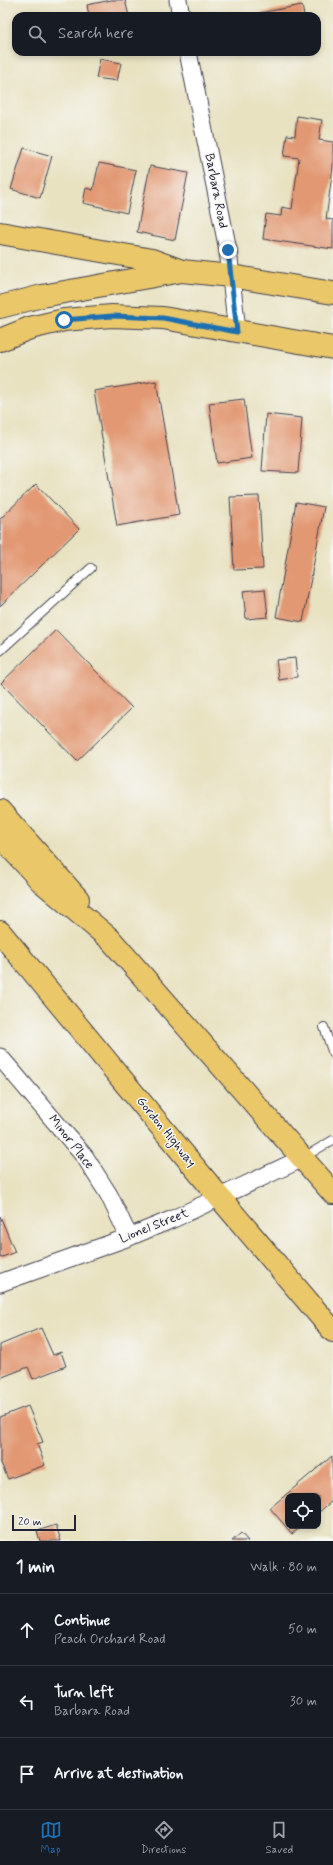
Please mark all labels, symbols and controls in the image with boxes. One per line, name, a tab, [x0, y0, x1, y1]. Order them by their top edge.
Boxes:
search box	[12, 12, 321, 56]
icon: search	[26, 23, 48, 45]
text: Search here	[58, 24, 134, 44]
street label: Barbara Road	[200, 152, 232, 230]
route end	[219, 241, 237, 259]
route start	[55, 311, 73, 329]
street label: Gordon Highway	[132, 1093, 200, 1171]
street label: Minor Place	[44, 1111, 98, 1173]
street label: Lionel Street	[117, 1204, 191, 1248]
map controls	[285, 1493, 321, 1529]
button: locate	[285, 1493, 321, 1529]
scale bar	[12, 1513, 76, 1532]
text: 20 m	[18, 1515, 41, 1529]
text: 1 min	[16, 1556, 55, 1578]
text: Walk · 80 m	[250, 1559, 317, 1576]
text: Continue	[54, 1611, 110, 1631]
icon: ahead	[16, 1619, 38, 1641]
text: 50 m	[288, 1621, 317, 1638]
text: Peach Orchard Road	[54, 1631, 166, 1648]
text: Turn left	[54, 1683, 114, 1703]
icon: left	[16, 1691, 38, 1713]
text: 30 m	[290, 1693, 317, 1710]
text: Barbara Road	[54, 1703, 130, 1720]
icon: arrive	[16, 1763, 38, 1785]
text: Arrive at destination	[54, 1764, 183, 1784]
tab: Map	[40, 1819, 62, 1857]
tab: Directions	[141, 1819, 186, 1857]
tab: Saved	[266, 1819, 293, 1857]

